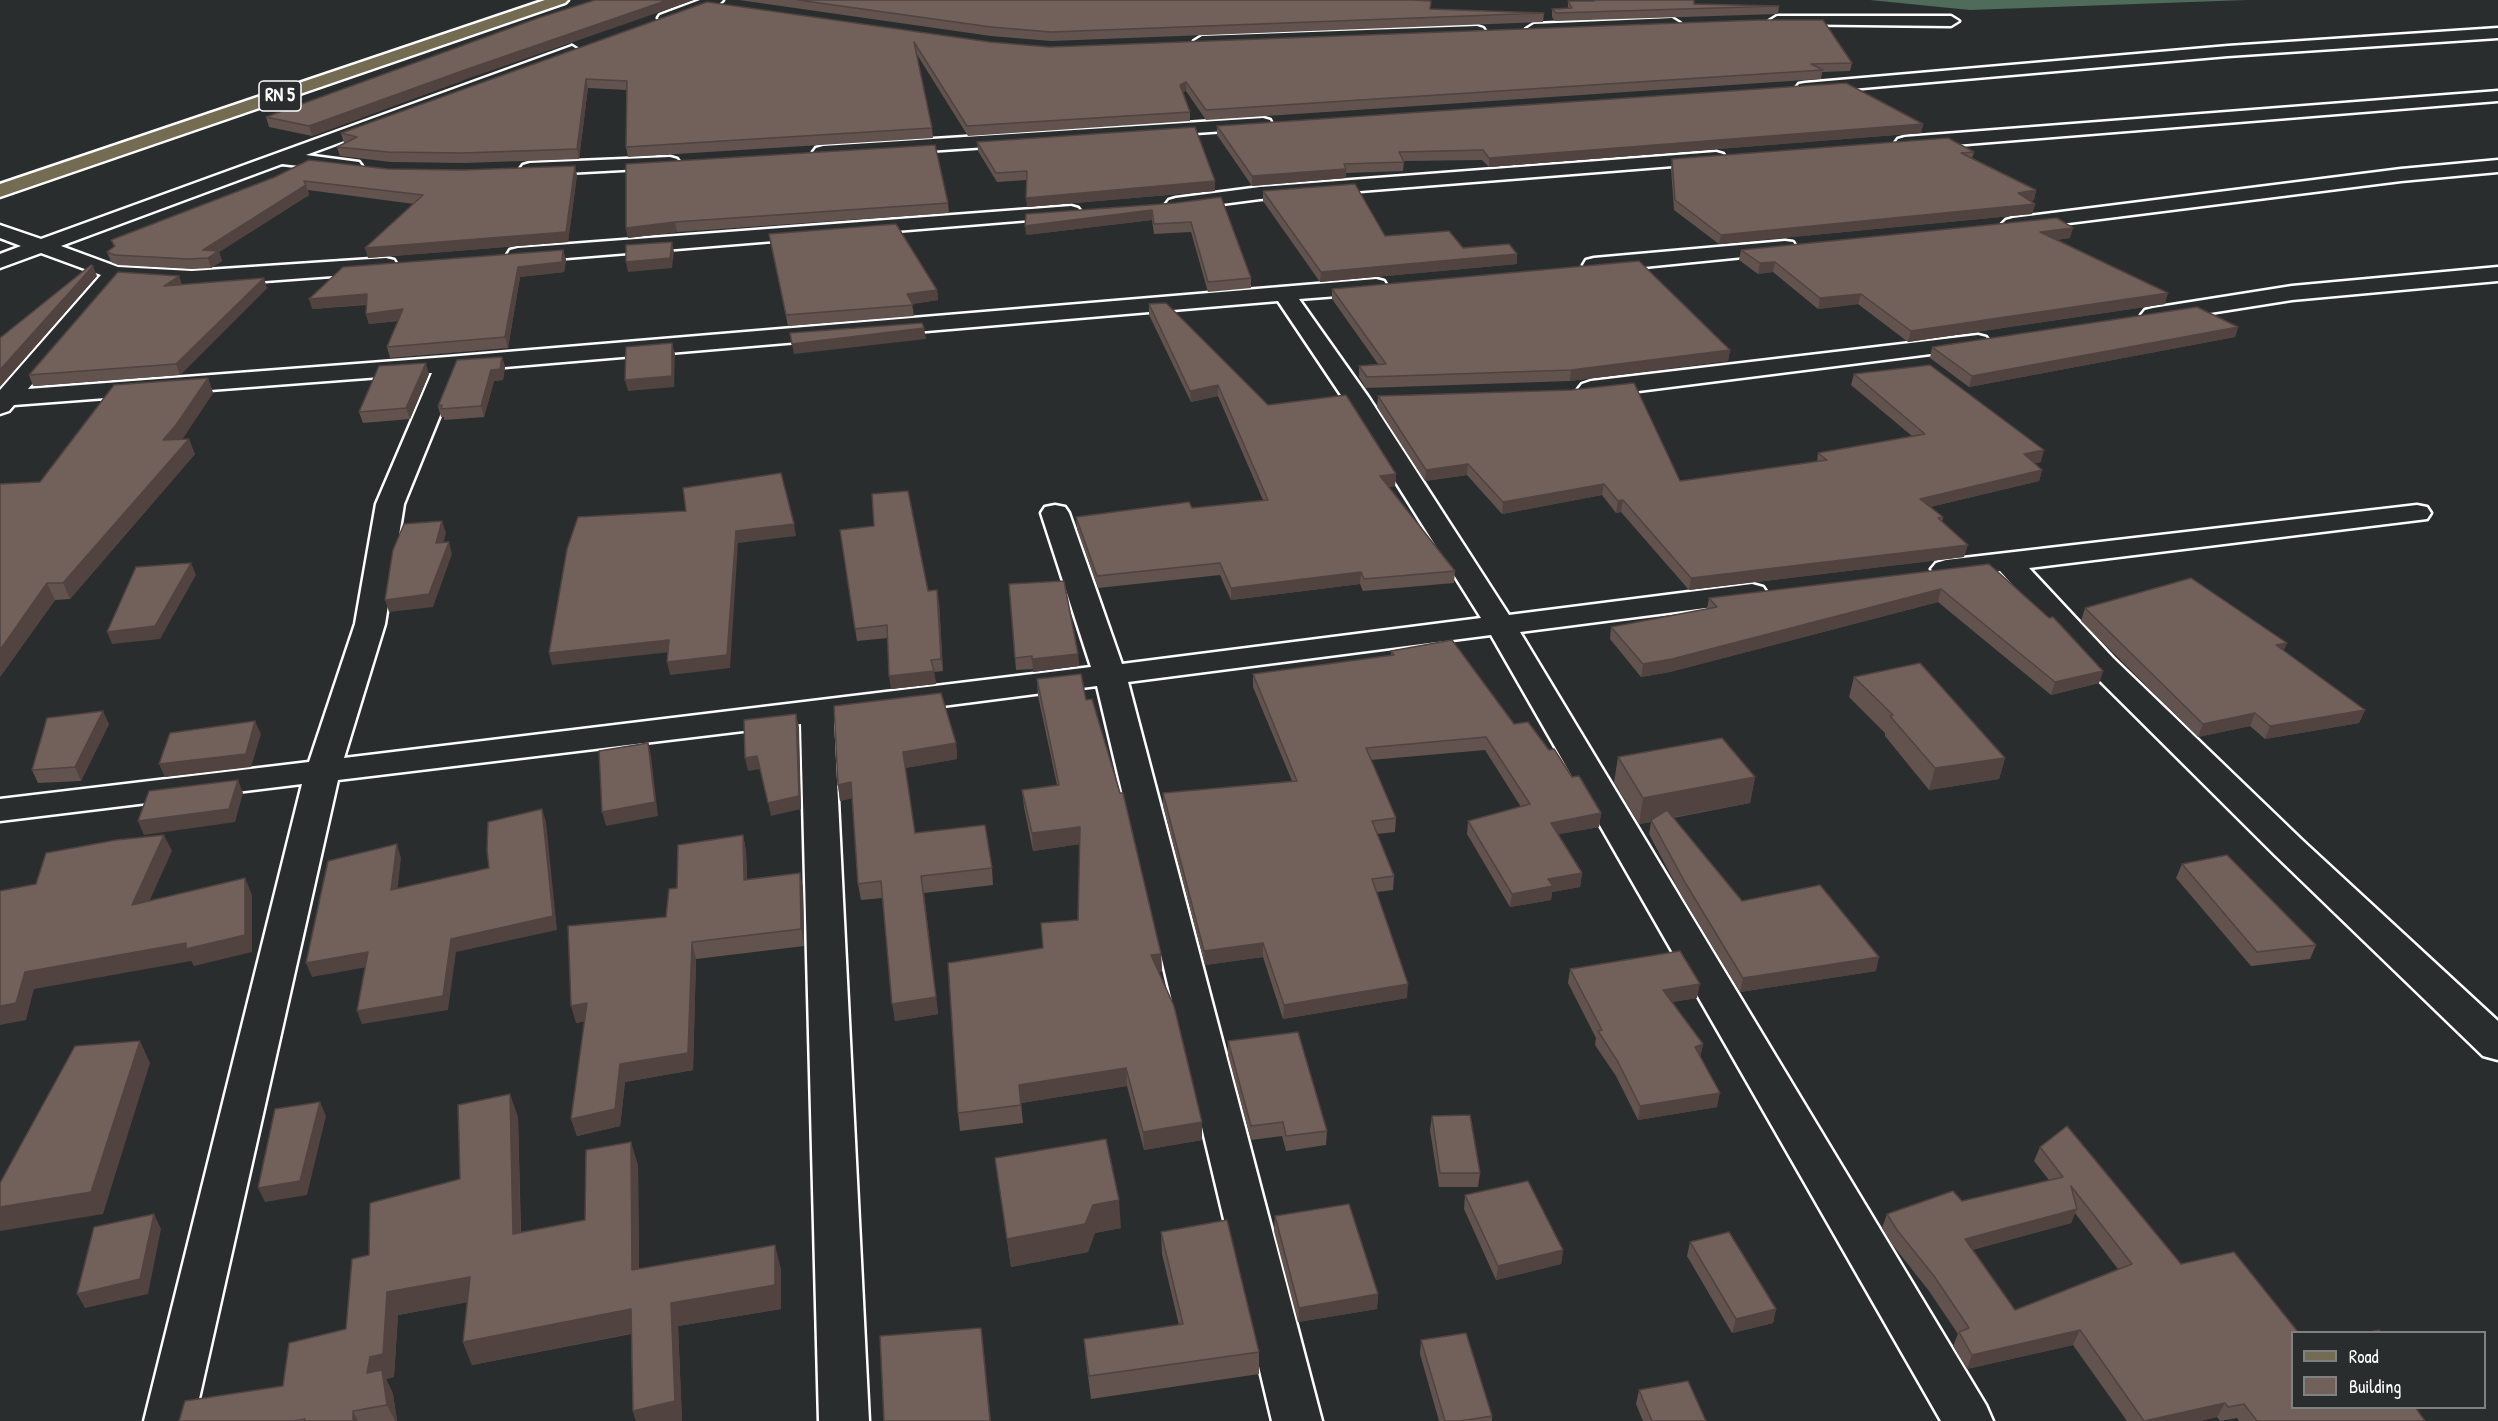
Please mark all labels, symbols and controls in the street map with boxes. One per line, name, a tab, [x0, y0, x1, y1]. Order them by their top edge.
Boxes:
road number: RN 5	[259, 81, 301, 111]
legend	[2291, 1331, 2486, 1409]
text: Road	[2349, 1344, 2379, 1369]
text: Building	[2349, 1374, 2401, 1399]

